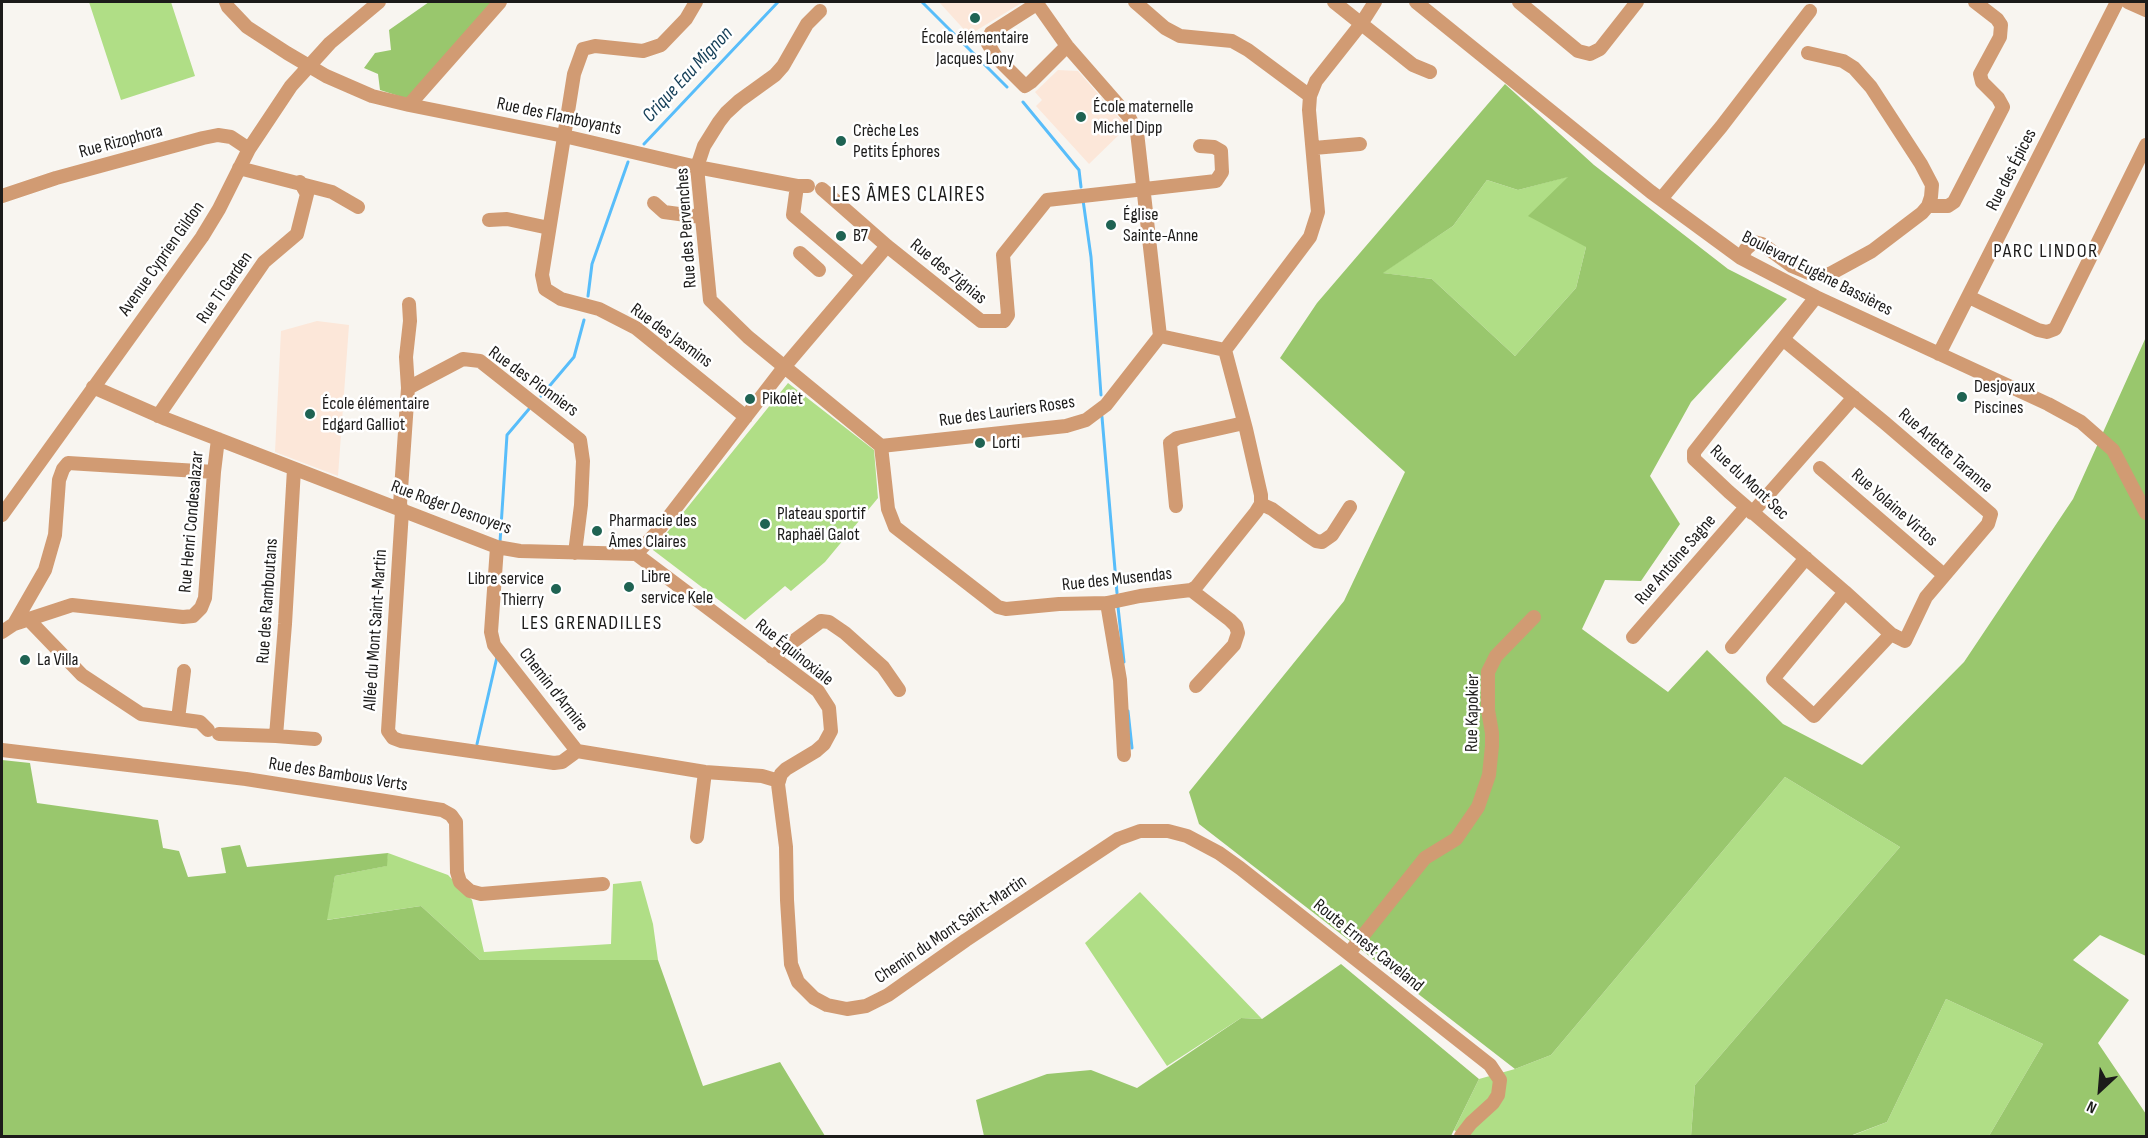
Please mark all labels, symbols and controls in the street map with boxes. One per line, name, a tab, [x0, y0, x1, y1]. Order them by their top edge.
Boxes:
marker: École élémentaire Jacques Lony	[968, 11, 982, 25]
water label: Crique Eau Mignon	[638, 22, 738, 128]
place label: École élémentaire Jacques Lony	[921, 27, 1029, 70]
street label: Rue des Flamboyants	[495, 93, 623, 141]
place label: École maternelle Michel Dipp	[1093, 96, 1193, 138]
marker: École maternelle Michel Dipp	[1074, 110, 1088, 124]
street label: Rue Rizophora	[77, 120, 165, 164]
place label: Crèche Les Petits Éphores	[853, 120, 940, 162]
street label: Rue des Épices	[1982, 125, 2042, 215]
marker: Crèche Les Petits Éphores	[834, 134, 848, 148]
street label: Rue des Pervenches	[672, 167, 702, 289]
district label: LES ÂMES CLAIRES	[832, 183, 986, 209]
street label: Avenue Cyprien Gildon	[115, 198, 209, 320]
place label: Église Sainte-Anne	[1123, 204, 1198, 246]
marker: Église Sainte-Anne	[1104, 218, 1118, 232]
place label: B7	[853, 225, 868, 247]
street label: Boulevard Eugène Bassières	[1738, 227, 1896, 321]
marker: B7	[834, 229, 848, 243]
street label: Rue des Zignias	[905, 235, 991, 309]
district label: PARC LINDOR	[1993, 240, 2099, 264]
street label: Rue Ti Garden	[192, 248, 258, 328]
street label: Rue des Jasmins	[626, 299, 716, 373]
street label: Rue des Pionniers	[484, 342, 582, 422]
place label: Desjoyaux Piscines	[1974, 376, 2035, 418]
place label: Pikolèt	[762, 388, 803, 410]
marker: Desjoyaux Piscines	[1955, 390, 1969, 404]
marker: Pikolèt	[743, 392, 757, 406]
street label: Rue des Lauriers Roses	[938, 392, 1076, 432]
place label: École élémentaire Edgard Galliot	[322, 393, 430, 436]
street label: Rue Arlette Taranne	[1893, 404, 1997, 498]
marker: École élémentaire Edgard Galliot	[303, 407, 317, 421]
place label: Lorti	[992, 432, 1020, 454]
marker: Lorti	[973, 436, 987, 450]
street label: Rue du Mont Sec	[1705, 441, 1793, 525]
street label: Rue Henri Condesalazar	[175, 450, 209, 594]
street label: Rue Yolaine Virtos	[1846, 465, 1942, 551]
street label: Rue Roger Desnoyers	[388, 476, 514, 540]
place label: Plateau sportif Raphaël Galot	[777, 503, 866, 546]
place label: Pharmacie des Âmes Claires	[609, 510, 697, 552]
street label: Rue Antoine Sagne	[1631, 510, 1721, 610]
marker: Plateau sportif Raphaël Galot	[758, 517, 772, 531]
marker: Pharmacie des Âmes Claires	[590, 524, 604, 538]
street label: Rue des Ramboutans	[253, 538, 283, 664]
street label: Allée du Mont Saint-Martin	[360, 549, 392, 711]
street label: Rue des Musendas	[1061, 563, 1173, 597]
place label: Libre service Kele	[641, 566, 713, 608]
place label: Libre service Thierry	[468, 568, 544, 610]
marker: Libre service Kele	[622, 580, 636, 594]
marker: Libre service Thierry	[549, 582, 563, 596]
district label: LES GRENADILLES	[521, 612, 663, 636]
street label: Rue Équinoxiale	[751, 615, 837, 691]
street label: Chemin d'Armire	[514, 644, 592, 736]
place label: La Villa	[37, 649, 79, 671]
marker: La Villa	[18, 653, 32, 667]
street label: Rue Kapokier	[1462, 674, 1484, 752]
street label: Rue des Bambous Verts	[267, 753, 409, 797]
street label: Chemin du Mont Saint-Martin	[871, 871, 1031, 989]
street label: Route Ernest Caveland	[1308, 895, 1428, 997]
north arrow	[2070, 1060, 2130, 1120]
text: N	[2084, 1096, 2100, 1117]

